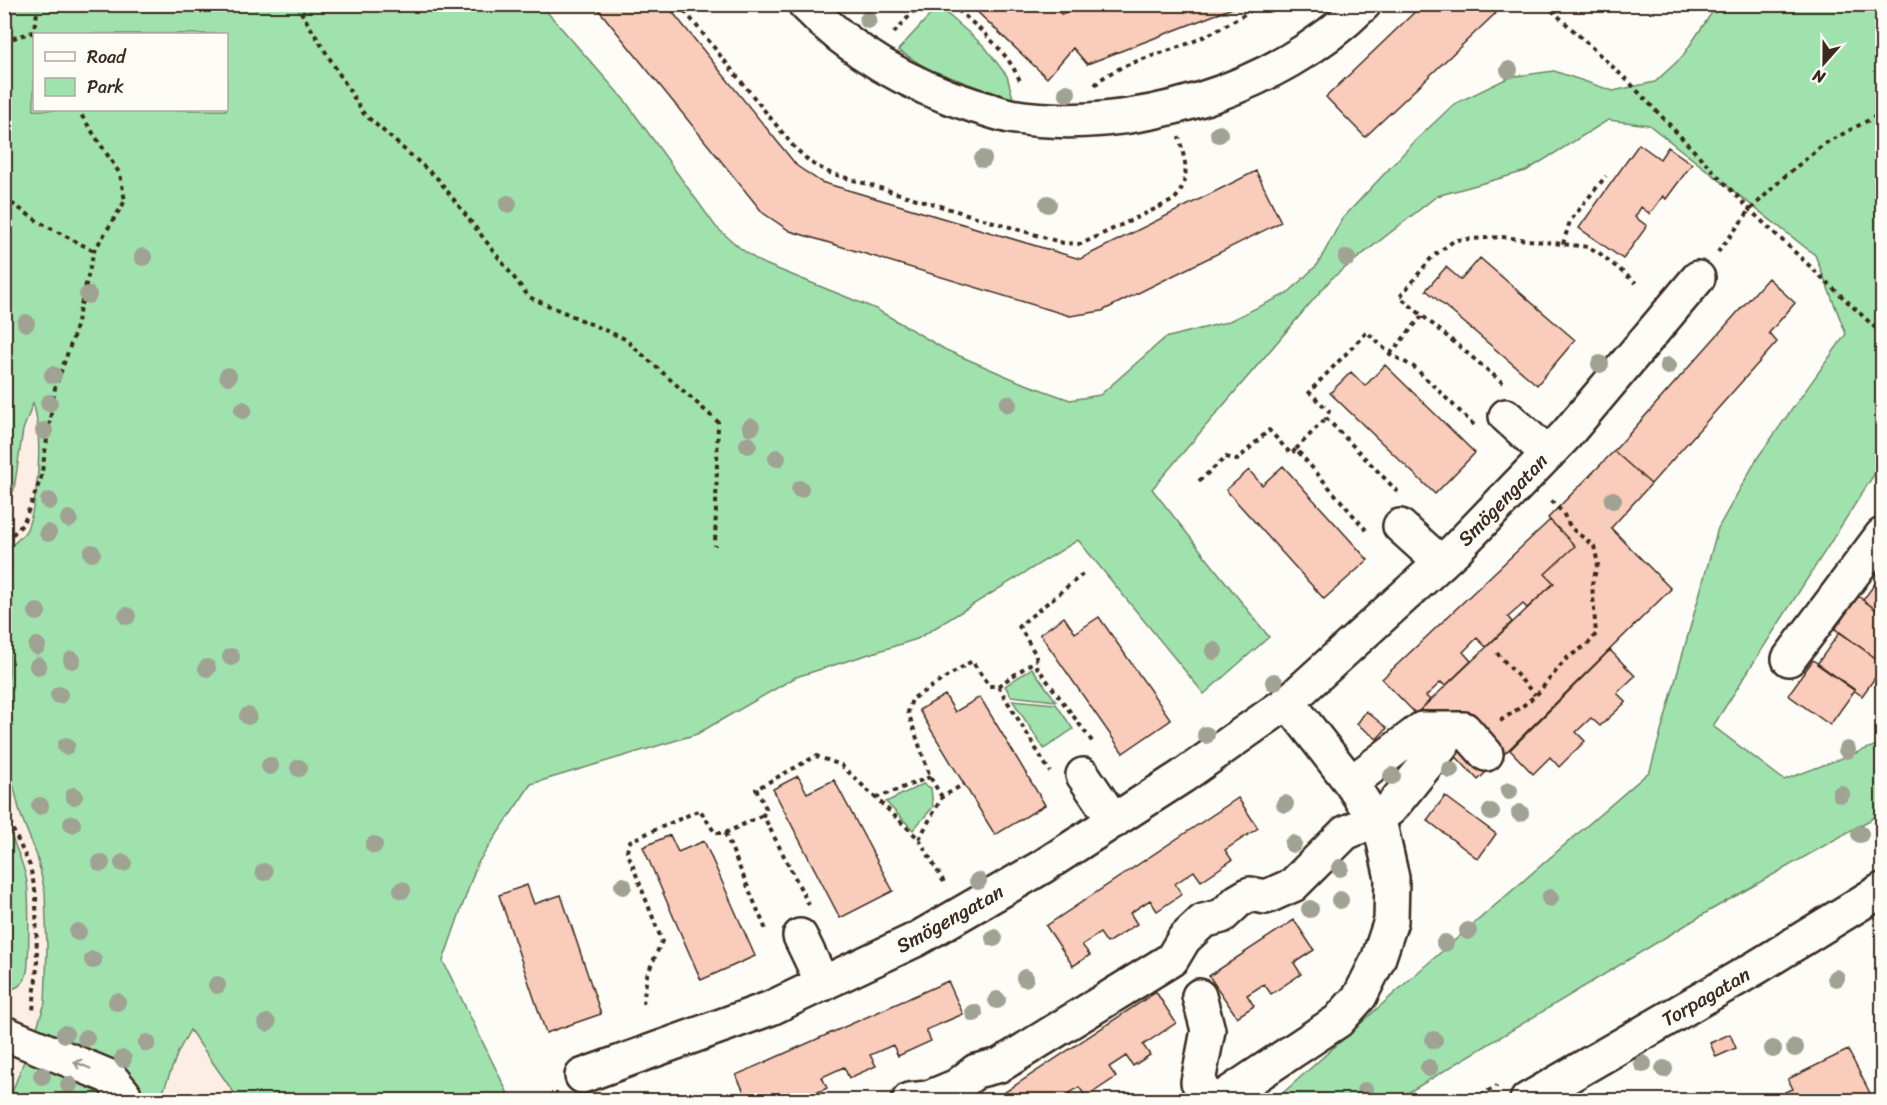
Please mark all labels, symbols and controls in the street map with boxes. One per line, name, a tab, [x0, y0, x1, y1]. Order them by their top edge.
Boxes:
legend	[33, 33, 228, 111]
north arrow	[1794, 33, 1854, 93]
text: Road	[87, 41, 127, 73]
text: N	[1808, 61, 1830, 92]
text: Park	[87, 71, 124, 103]
street label: Smögengatan	[1449, 445, 1557, 555]
street label: Smögengatan	[889, 875, 1011, 963]
street label: Torpagatan	[1655, 957, 1757, 1037]
one-way arrow	[73, 1059, 92, 1070]

